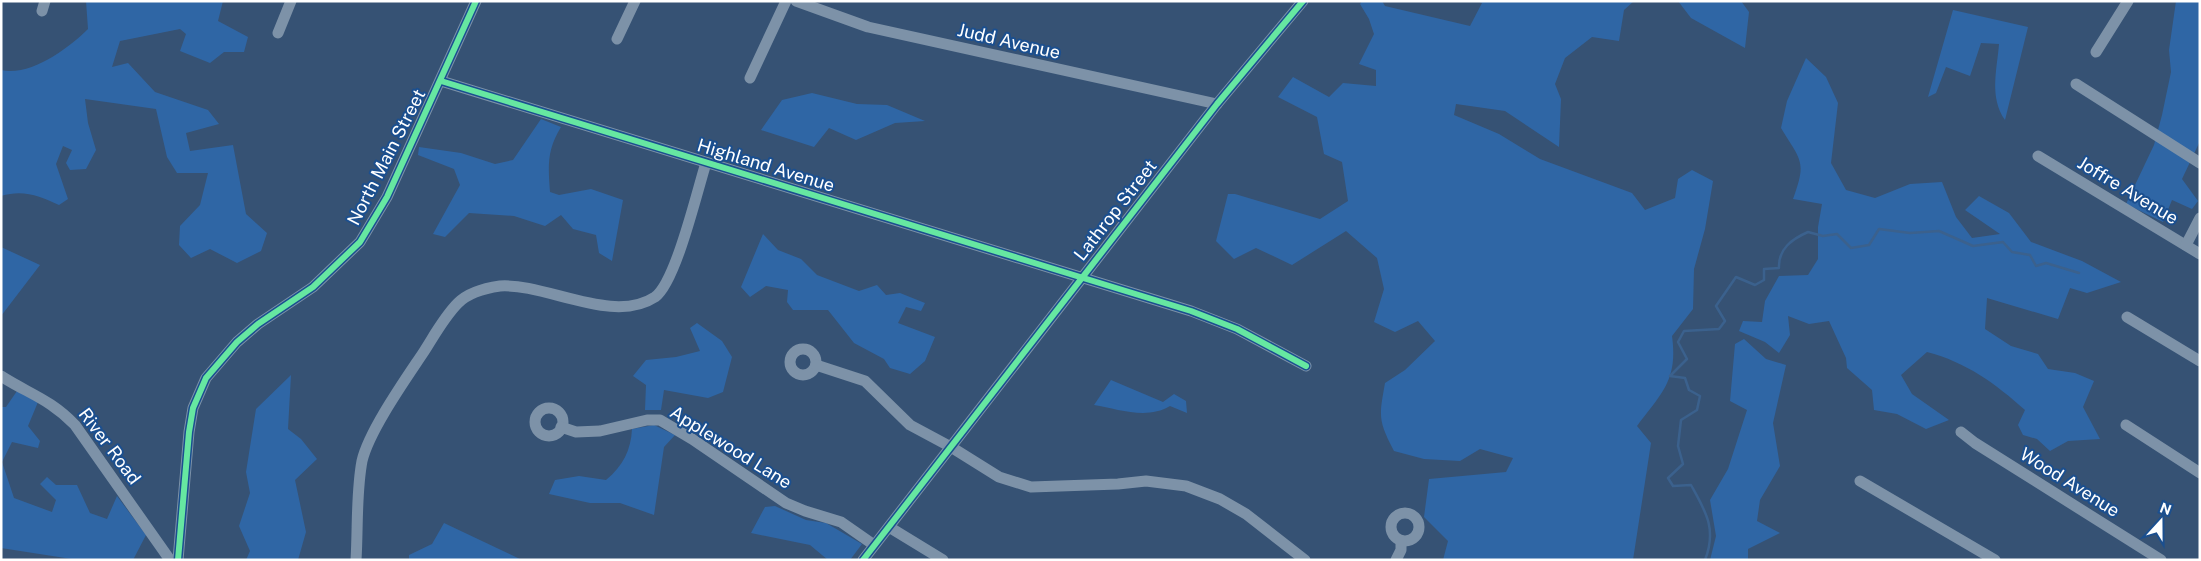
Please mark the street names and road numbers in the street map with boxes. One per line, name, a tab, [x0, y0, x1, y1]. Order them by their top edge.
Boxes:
street label: Judd Avenue	[955, 19, 1063, 63]
street label: North Main Street	[343, 85, 429, 229]
street label: Highland Avenue	[695, 134, 837, 196]
street label: Joffre Avenue	[2074, 152, 2182, 228]
street label: Lathrop Street	[1069, 156, 1161, 264]
street label: Applewood Lane	[666, 401, 796, 493]
street label: River Road	[75, 404, 145, 488]
street label: Wood Avenue	[2016, 443, 2124, 521]

